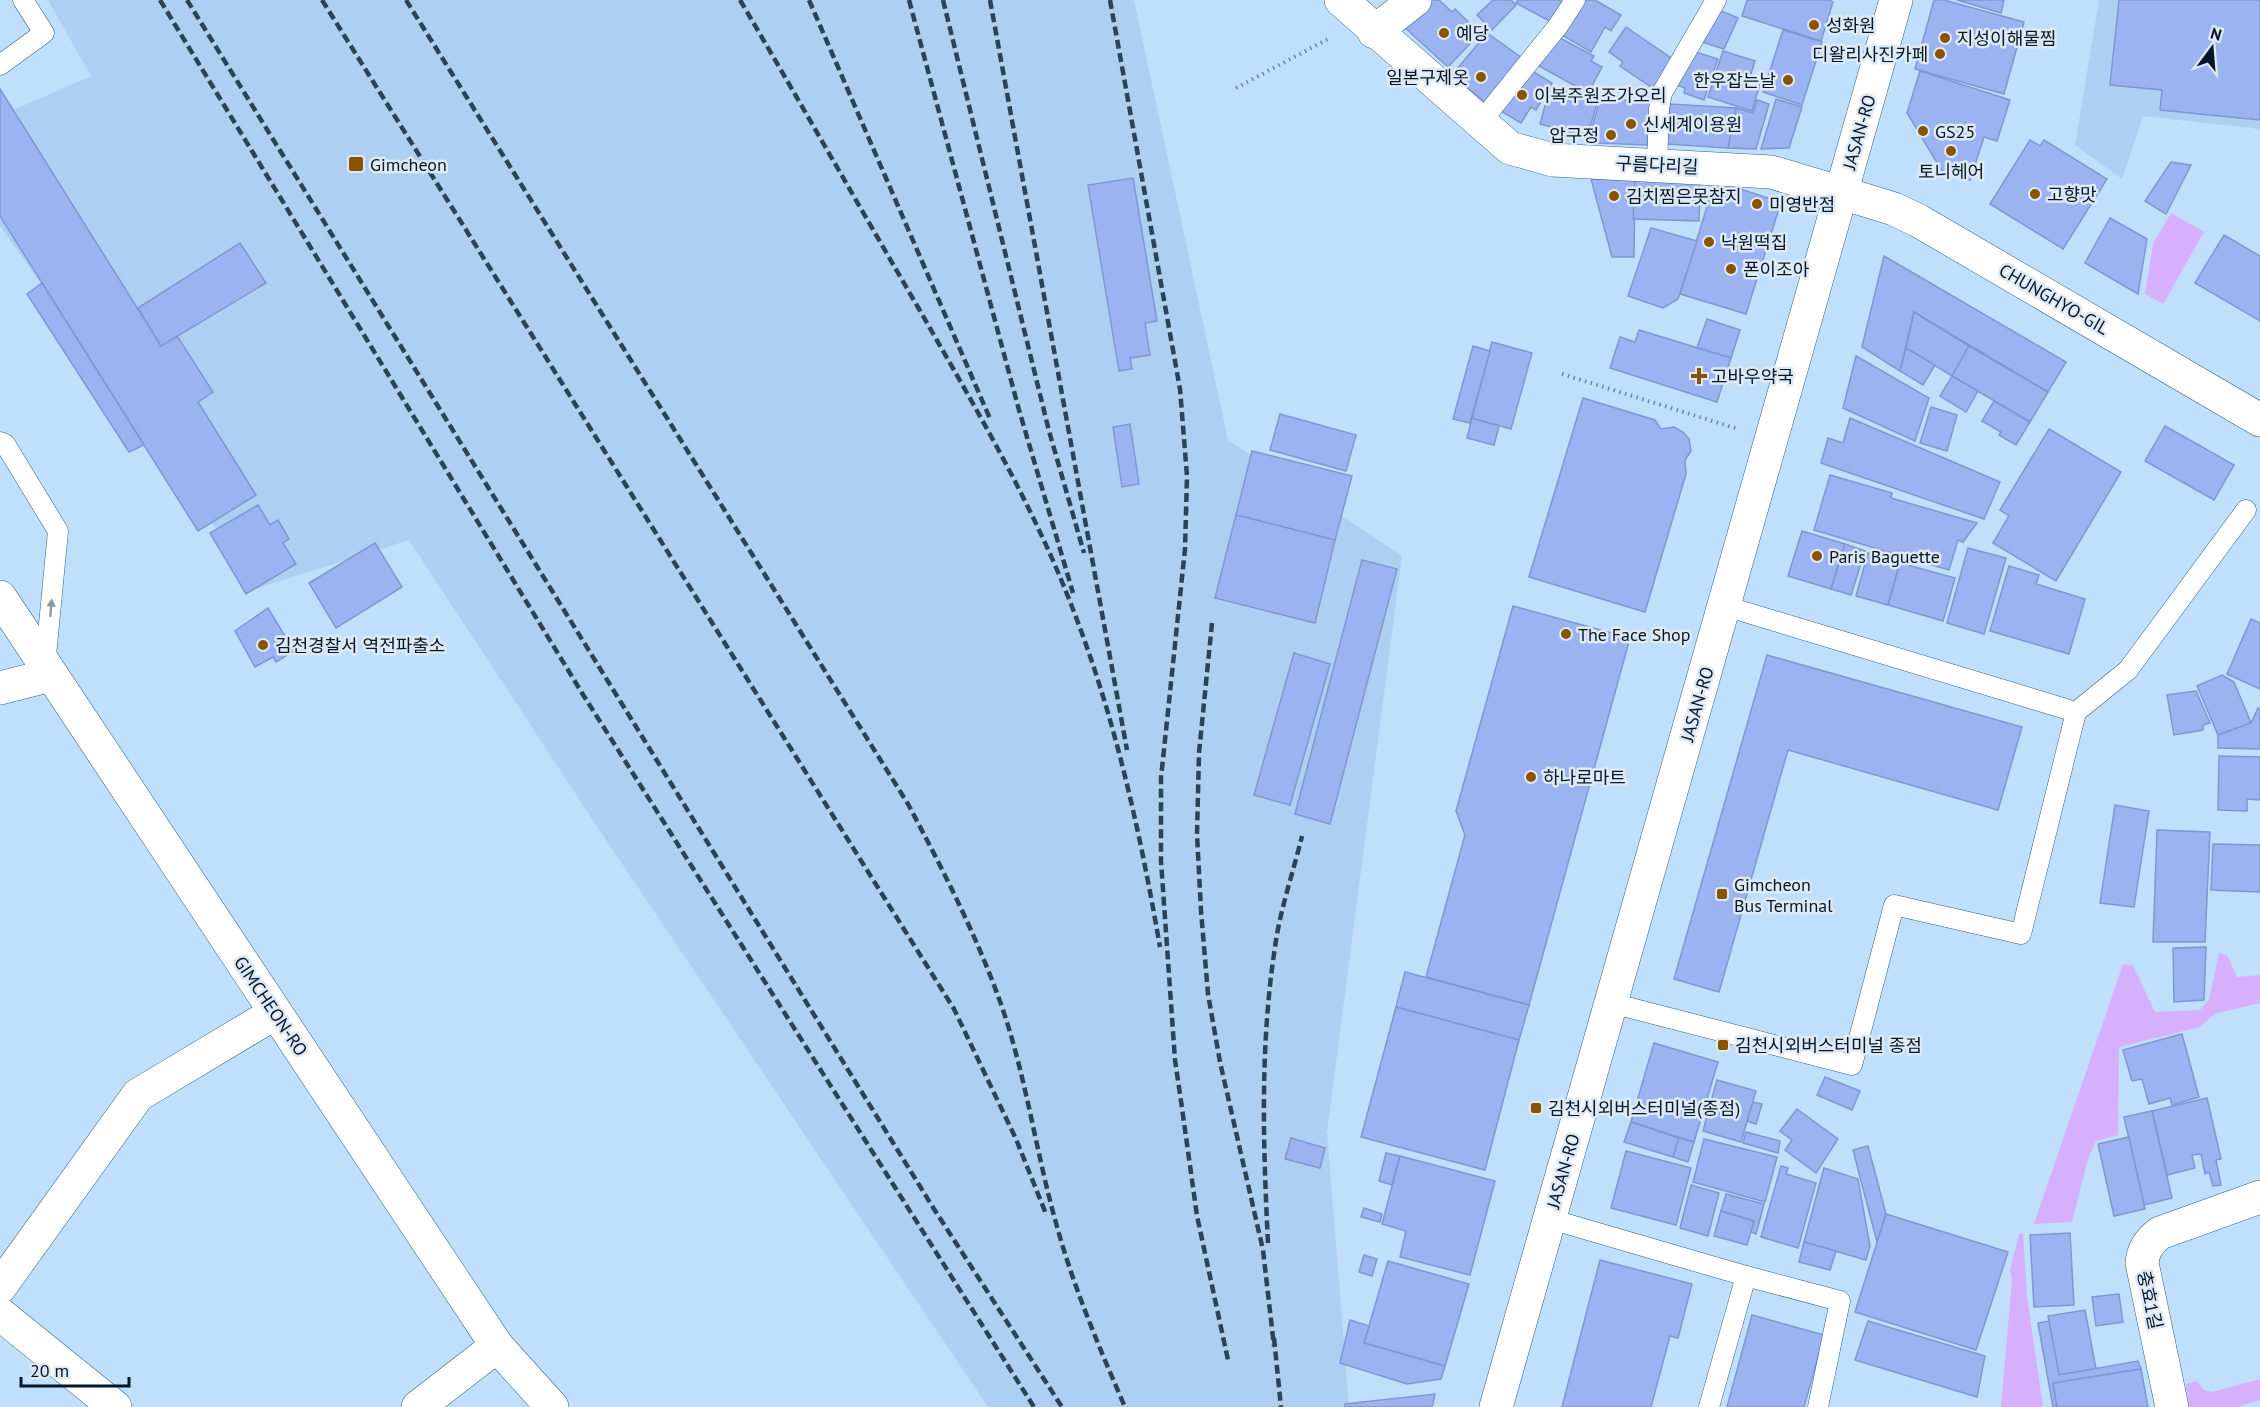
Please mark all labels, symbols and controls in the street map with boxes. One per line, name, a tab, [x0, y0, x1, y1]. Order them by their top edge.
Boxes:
place label: 성화원	[1826, 14, 1876, 37]
marker: 성화원	[1807, 18, 1821, 32]
north arrow	[2182, 18, 2242, 78]
place label: 예당	[1456, 22, 1489, 45]
text: N	[2208, 23, 2224, 45]
marker: 예당	[1437, 26, 1451, 40]
place label: 지성이해물찜	[1957, 27, 2056, 50]
marker: 지성이해물찜	[1938, 31, 1952, 45]
place label: 디왈리사진카페	[1812, 43, 1928, 66]
marker: 디왈리사진카페	[1933, 47, 1947, 61]
place label: 일본구제옷	[1386, 66, 1469, 89]
place label: 한우잡는날	[1693, 69, 1776, 92]
marker: 일본구제옷	[1474, 70, 1488, 84]
marker: 한우잡는날	[1781, 73, 1795, 87]
place label: 이복주원조가오리	[1534, 84, 1666, 107]
marker: 이복주원조가오리	[1515, 88, 1529, 102]
street label: JASAN-RO	[1837, 92, 1881, 173]
place label: 신세계이용원	[1643, 113, 1742, 136]
marker: 신세계이용원	[1624, 117, 1638, 131]
place label: GS25	[1935, 120, 1975, 143]
place label: 압구정	[1549, 124, 1599, 147]
marker: GS25	[1916, 124, 1930, 138]
marker: 압구정	[1604, 128, 1618, 142]
marker: 토니헤어	[1944, 144, 1958, 158]
street label: 구름다리길	[1615, 151, 1699, 179]
place label: Gimcheon	[370, 153, 447, 176]
marker: Gimcheon	[347, 155, 365, 173]
place label: 토니헤어	[1918, 160, 1984, 183]
place label: 고향맛	[2047, 183, 2097, 206]
place label: 김치찜은못참지	[1626, 185, 1742, 208]
marker: 고향맛	[2028, 187, 2042, 201]
marker: 김치찜은못참지	[1607, 189, 1621, 203]
place label: 미영반점	[1769, 193, 1835, 216]
marker: 미영반점	[1750, 197, 1764, 211]
place label: 낙원떡집	[1721, 231, 1787, 254]
marker: 낙원떡집	[1702, 235, 1716, 249]
place label: 폰이조아	[1743, 258, 1810, 281]
street label: CHUNGHYO-GIL	[1995, 258, 2113, 340]
marker: 폰이조아	[1724, 262, 1738, 276]
place label: 고바우약국	[1711, 365, 1794, 388]
marker: 고바우약국	[1692, 369, 1706, 383]
place label: Paris Baguette	[1829, 545, 1940, 568]
marker: Paris Baguette	[1810, 549, 1824, 563]
one-way arrow	[46, 598, 56, 617]
place label: The Face Shop	[1578, 623, 1690, 646]
marker: The Face Shop	[1559, 627, 1573, 641]
place label: 김천경찰서 역전파출소	[275, 634, 445, 657]
marker: 김천경찰서 역전파출소	[256, 638, 270, 652]
street label: JASAN-RO	[1675, 664, 1719, 745]
place label: 하나로마트	[1543, 766, 1626, 789]
marker: 하나로마트	[1524, 770, 1538, 784]
place label: Gimcheon Bus Terminal	[1734, 873, 1833, 917]
marker: Gimcheon Bus Terminal	[1715, 887, 1729, 901]
street label: GIMCHEON-RO	[229, 952, 313, 1060]
place label: 김천시외버스터미널 종점	[1735, 1034, 1922, 1057]
marker: 김천시외버스터미널 종점	[1716, 1038, 1730, 1052]
place label: 김천시외버스터미널(종점)	[1548, 1097, 1740, 1120]
marker: 김천시외버스터미널(종점)	[1529, 1101, 1543, 1115]
street label: JASAN-RO	[1541, 1131, 1585, 1212]
street label: 충효1길	[2133, 1269, 2167, 1331]
scale bar	[21, 1350, 129, 1388]
text: 20 m	[30, 1359, 69, 1382]

